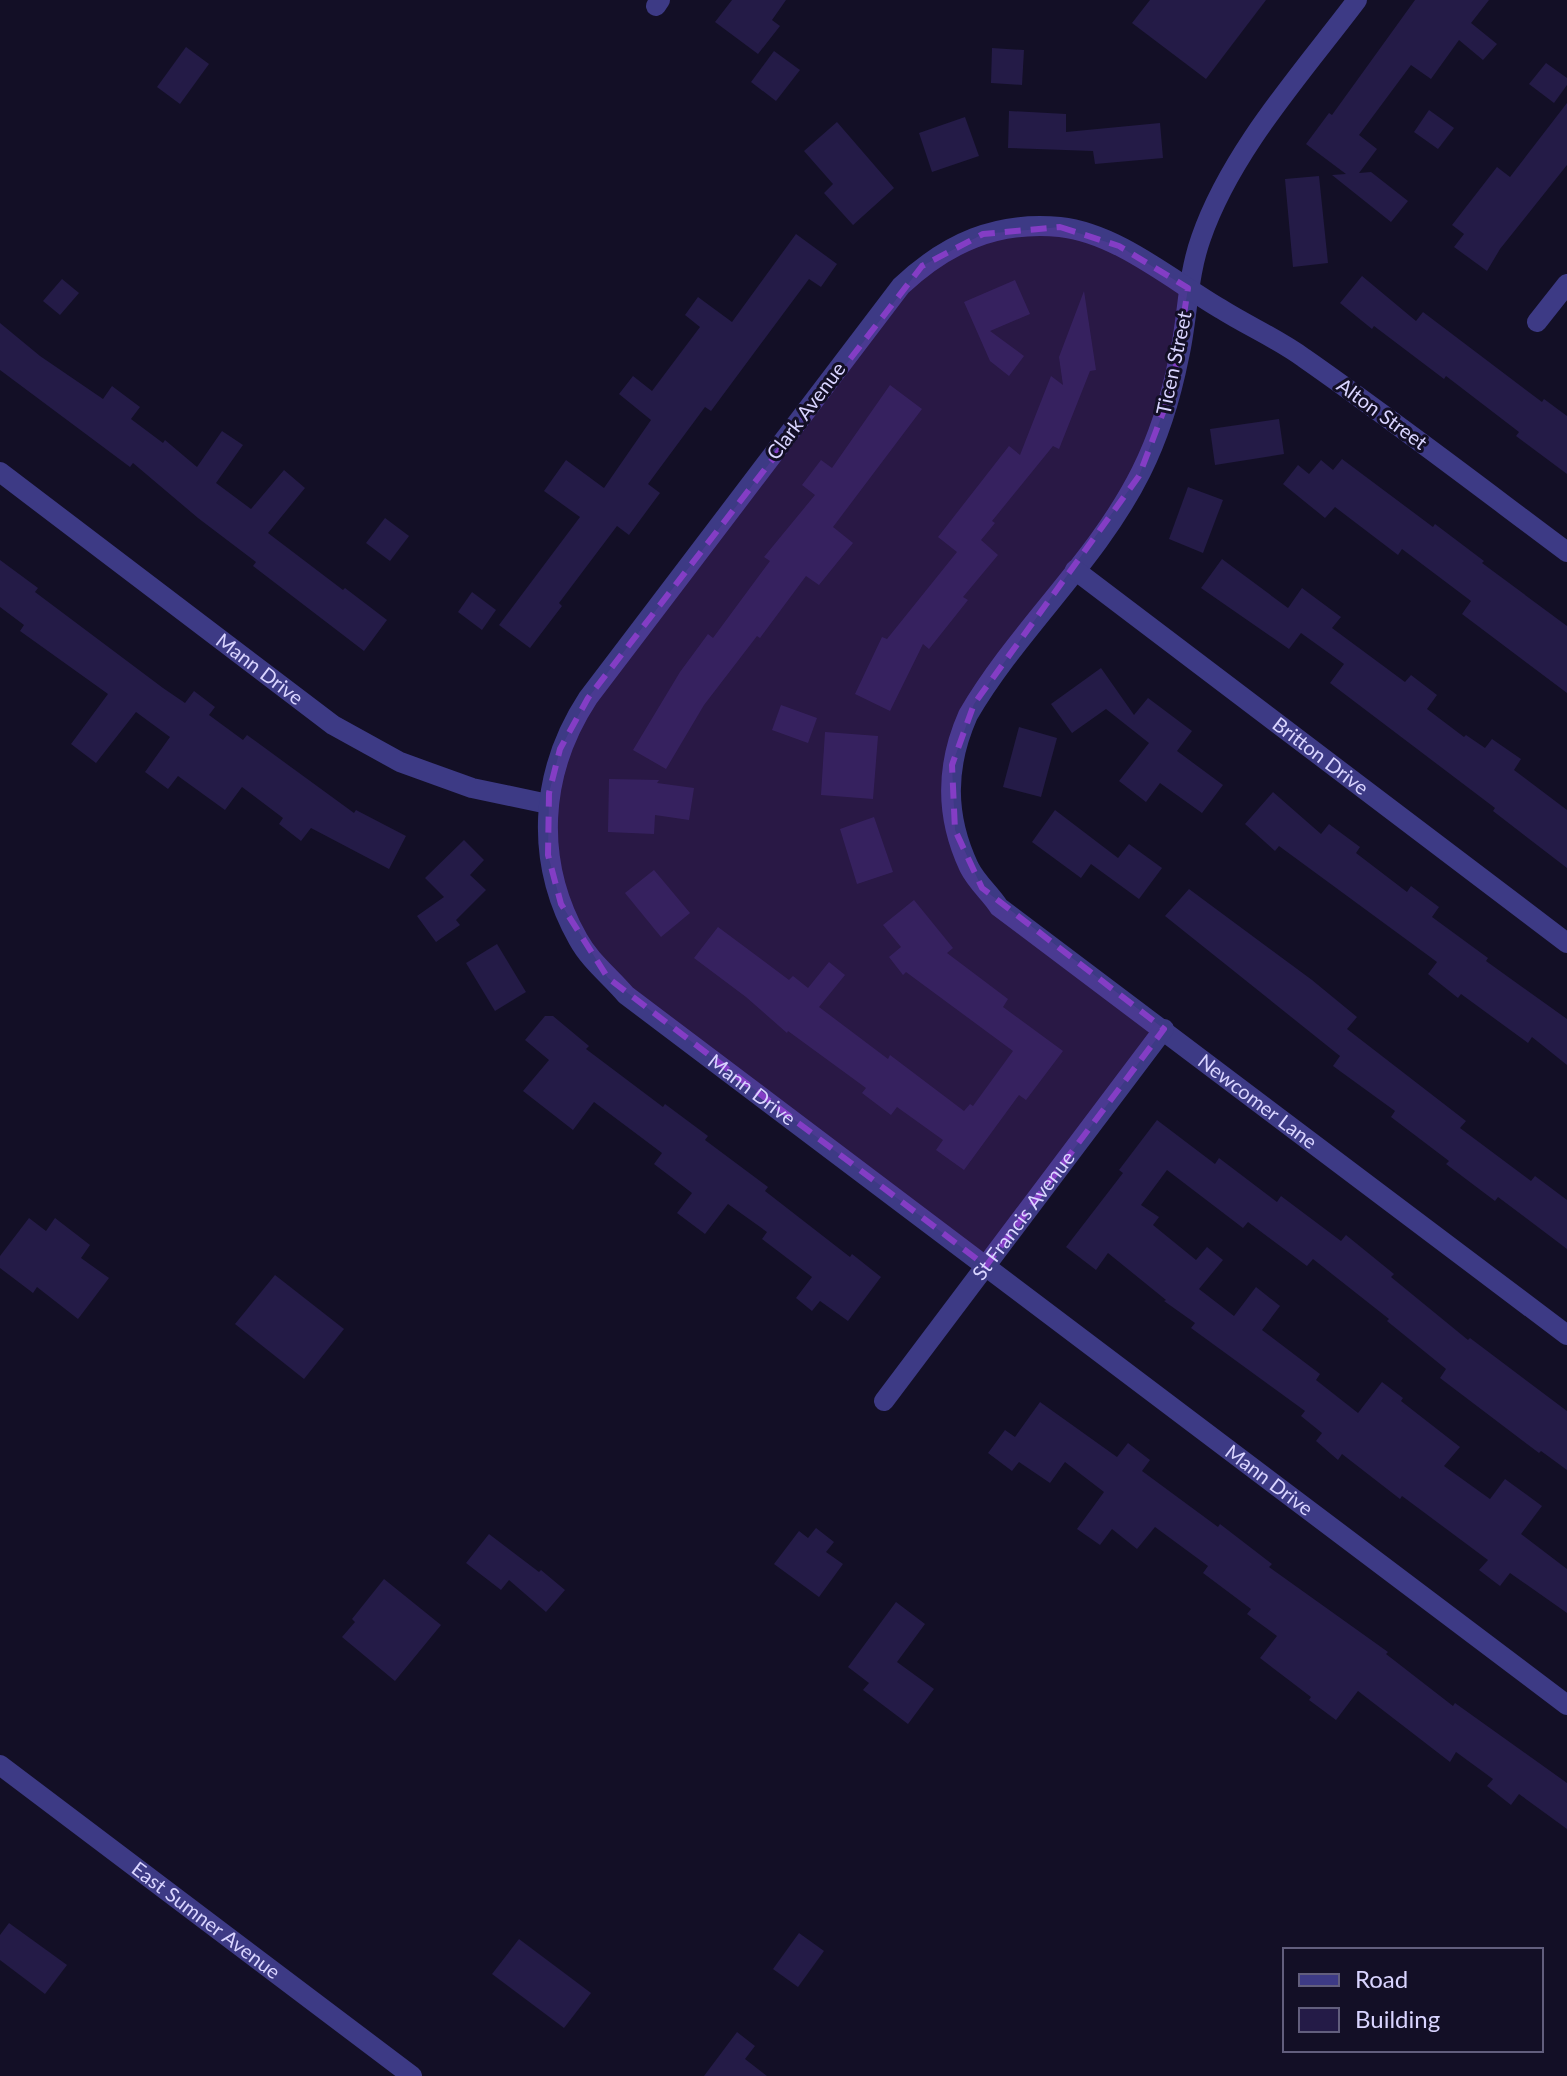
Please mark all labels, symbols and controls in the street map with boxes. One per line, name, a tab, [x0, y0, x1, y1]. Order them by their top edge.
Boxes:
street label: Ticen Street	[1150, 309, 1196, 417]
street label: Clark Avenue	[761, 357, 850, 464]
street label: Alton Street	[1333, 372, 1432, 454]
street label: Mann Drive	[212, 628, 309, 709]
street label: Britton Drive	[1268, 711, 1374, 799]
street label: Mann Drive	[704, 1048, 801, 1130]
street label: Newcomer Lane	[1194, 1048, 1322, 1153]
street label: St Francis Avenue	[966, 1146, 1079, 1284]
street label: Mann Drive	[1221, 1439, 1318, 1520]
street label: East Sumner Avenue	[127, 1856, 286, 1983]
legend	[1283, 1948, 1543, 2052]
text: Road	[1355, 1964, 1408, 1993]
text: Building	[1355, 2004, 1440, 2033]

